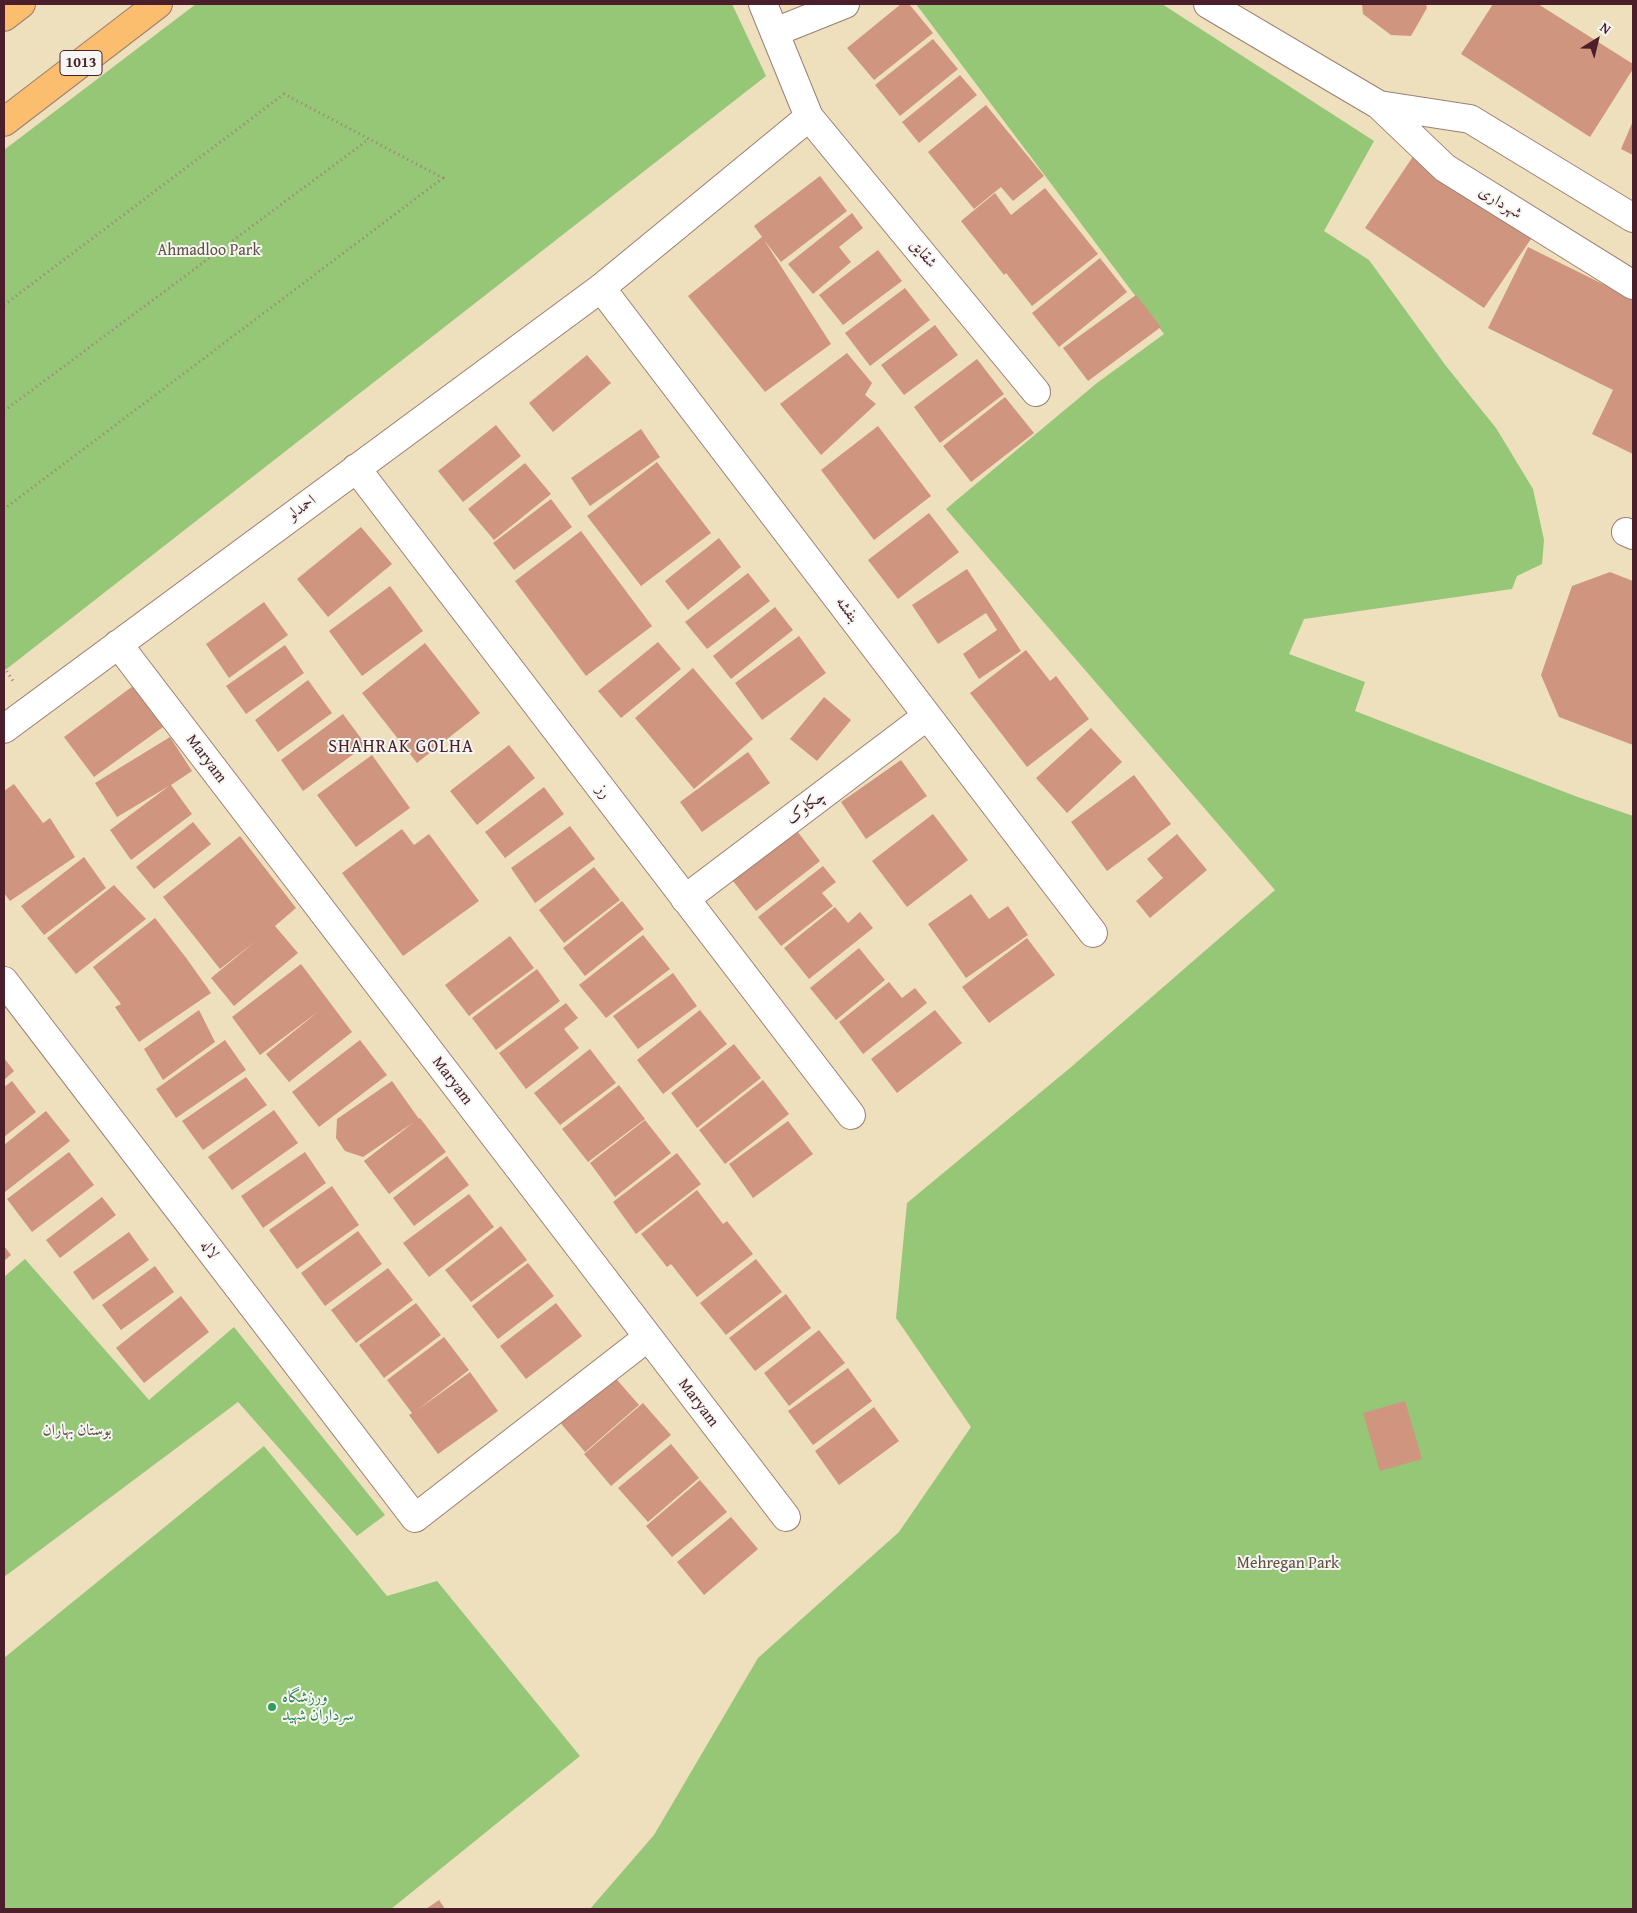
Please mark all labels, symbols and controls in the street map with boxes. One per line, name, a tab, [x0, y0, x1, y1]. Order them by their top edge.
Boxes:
north arrow	[1572, 15, 1622, 65]
text: N	[1596, 17, 1615, 39]
road number: 1013	[60, 50, 102, 76]
street label: شهرداری	[1475, 182, 1525, 224]
street label: شقایق	[906, 236, 940, 272]
park label: Ahmadloo Park	[157, 241, 261, 261]
street label: احمدلو	[284, 491, 320, 525]
street label: بنفشه	[831, 593, 863, 627]
street label: Maryam	[182, 731, 230, 787]
district label: SHAHRAK GOLHA	[327, 736, 475, 758]
street label: رز	[591, 781, 615, 803]
street label: چکاوک	[782, 787, 830, 829]
street label: Maryam	[428, 1053, 476, 1109]
street label: لاله	[196, 1237, 222, 1263]
street label: Maryam	[674, 1375, 722, 1431]
park label: بوستان بهاران	[42, 1421, 112, 1441]
park label: Mehregan Park	[1237, 1554, 1339, 1574]
place label: ورزشگاه سرداران شهید	[282, 1688, 354, 1726]
marker: ورزشگاه سرداران شهید	[266, 1701, 278, 1713]

